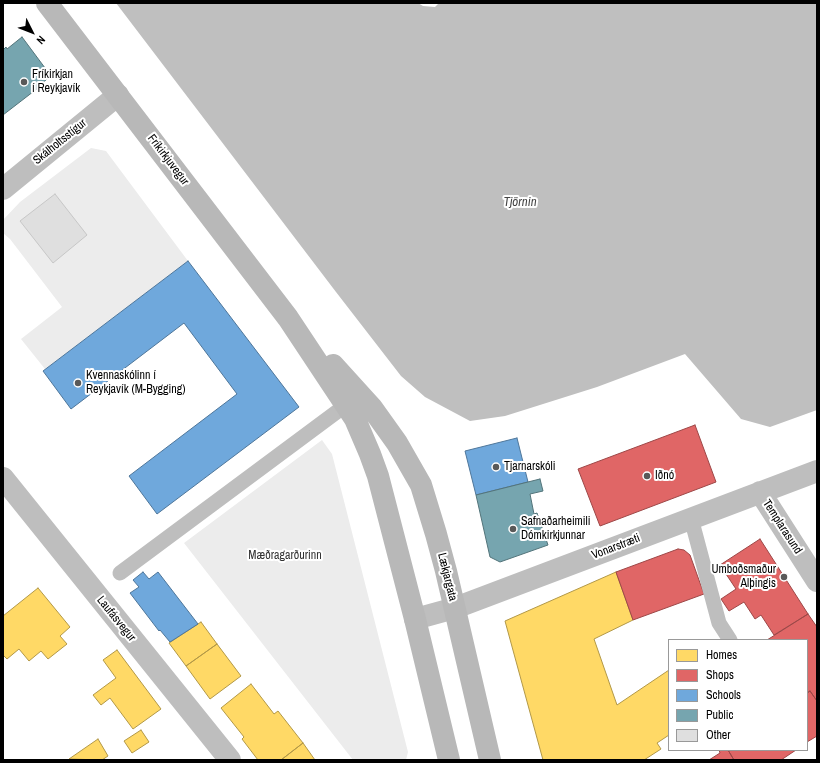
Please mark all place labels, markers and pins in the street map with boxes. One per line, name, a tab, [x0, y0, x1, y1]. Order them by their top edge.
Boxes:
place label: Fríkirkjan í Reykjavík	[32, 68, 80, 96]
marker: Fríkirkjan í Reykjavík	[19, 77, 29, 87]
place label: Kvennaskólinn í Reykjavík (M-Bygging)	[86, 369, 186, 397]
marker: Kvennaskólinn í Reykjavík (M-Bygging)	[73, 378, 83, 388]
place label: Tjarnarskóli	[504, 460, 555, 474]
marker: Tjarnarskóli	[491, 462, 501, 472]
place label: Iðnó	[655, 469, 674, 483]
marker: Iðnó	[642, 471, 652, 481]
place label: Safnaðarheimili Dómkirkjunnar	[521, 515, 590, 543]
marker: Safnaðarheimili Dómkirkjunnar	[508, 524, 518, 534]
place label: Umboðsmaður Alþingis	[711, 563, 776, 591]
marker: Umboðsmaður Alþingis	[779, 572, 789, 582]

